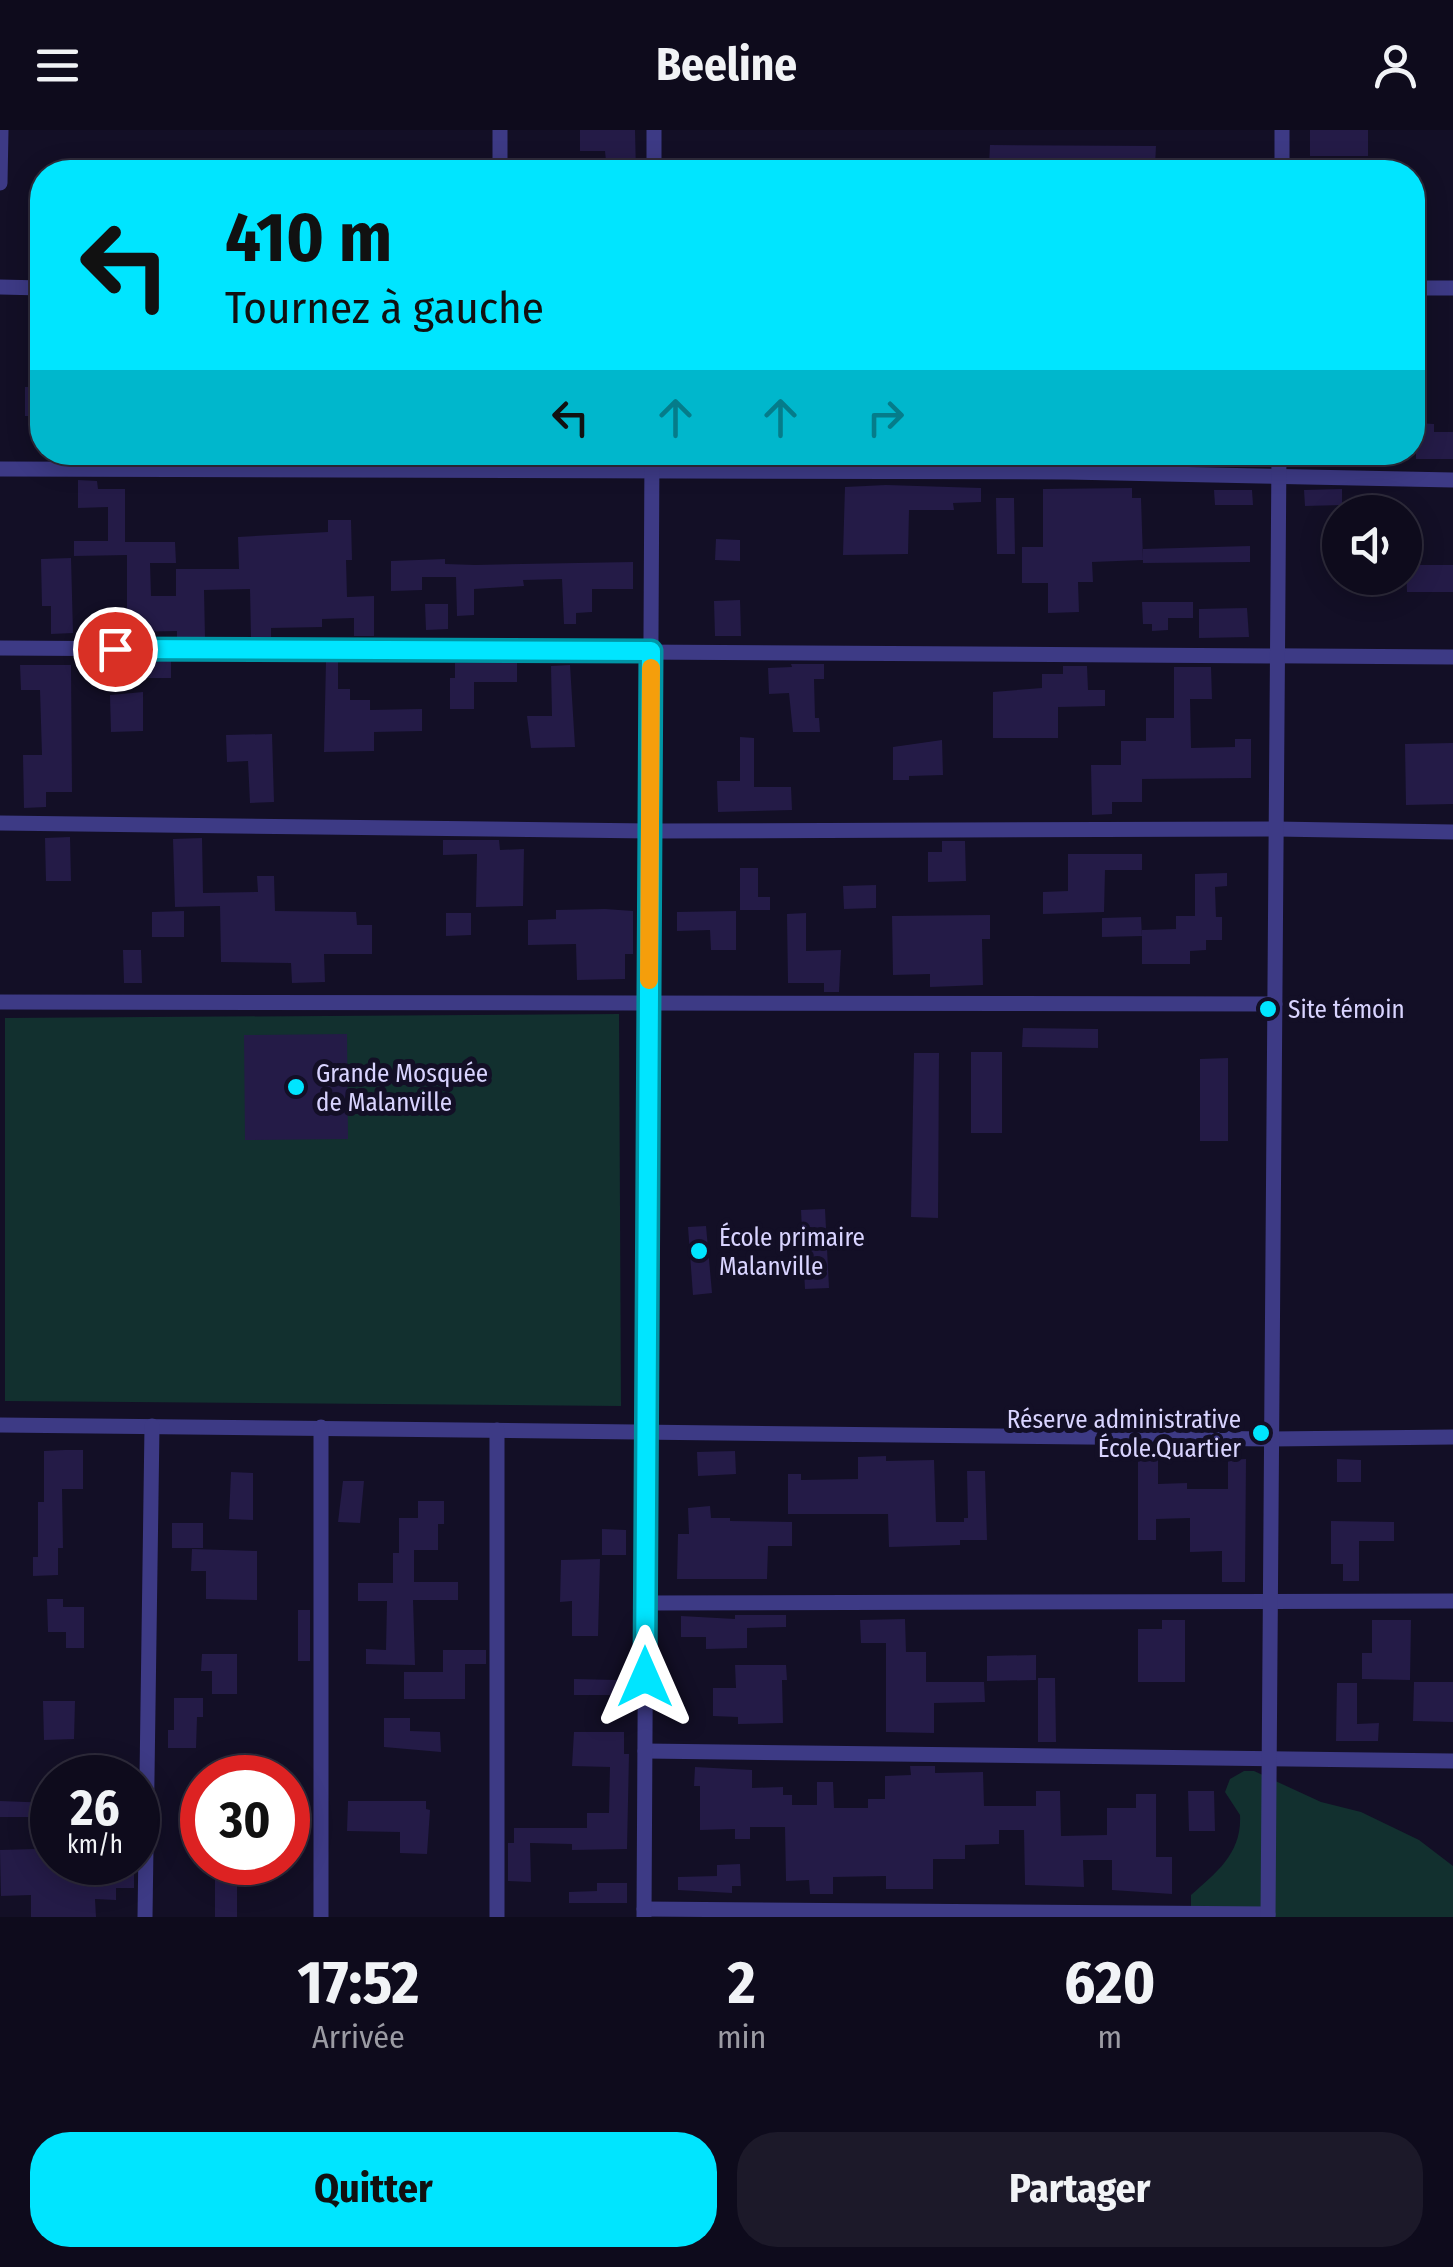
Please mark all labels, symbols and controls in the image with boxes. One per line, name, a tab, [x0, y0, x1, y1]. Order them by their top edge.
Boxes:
icon: menu	[30, 38, 85, 93]
text: Beeline	[656, 38, 797, 92]
icon: person	[1368, 38, 1423, 93]
text: 410 m	[225, 196, 392, 280]
icon: left	[60, 200, 190, 330]
text: Tournez à gauche	[225, 281, 544, 335]
icon: left	[543, 390, 598, 445]
icon: ahead	[648, 390, 703, 445]
icon: ahead	[753, 390, 808, 445]
icon: right	[858, 390, 913, 445]
map controls	[1322, 495, 1422, 595]
button: sound	[1322, 495, 1422, 595]
pin	[73, 607, 158, 692]
icon: arrive	[88, 622, 143, 677]
place label: Site témoin	[1288, 995, 1405, 1025]
marker: Site témoin	[1257, 998, 1279, 1020]
place label: Grande Mosquée de Malanville	[316, 1059, 488, 1118]
marker: Grande Mosquée de Malanville	[285, 1076, 307, 1098]
place label: École primaire Malanville	[719, 1222, 865, 1282]
marker: École primaire Malanville	[688, 1240, 710, 1262]
place label: Réserve administrative École.Quartier	[1007, 1405, 1241, 1464]
marker: Réserve administrative École.Quartier	[1250, 1422, 1272, 1444]
position arrow	[593, 1625, 697, 1729]
speed limit sign: 30	[180, 1755, 310, 1885]
text: 26	[70, 1778, 120, 1838]
text: km/h	[67, 1830, 123, 1860]
text: 17:52	[298, 1947, 419, 2019]
text: 2	[728, 1947, 756, 2019]
text: 620	[1064, 1947, 1155, 2019]
text: Arrivée	[312, 2018, 405, 2056]
text: min	[717, 2018, 766, 2056]
text: m	[1097, 2018, 1122, 2056]
button: Quitter	[30, 2132, 717, 2247]
button: Partager	[737, 2132, 1423, 2247]

